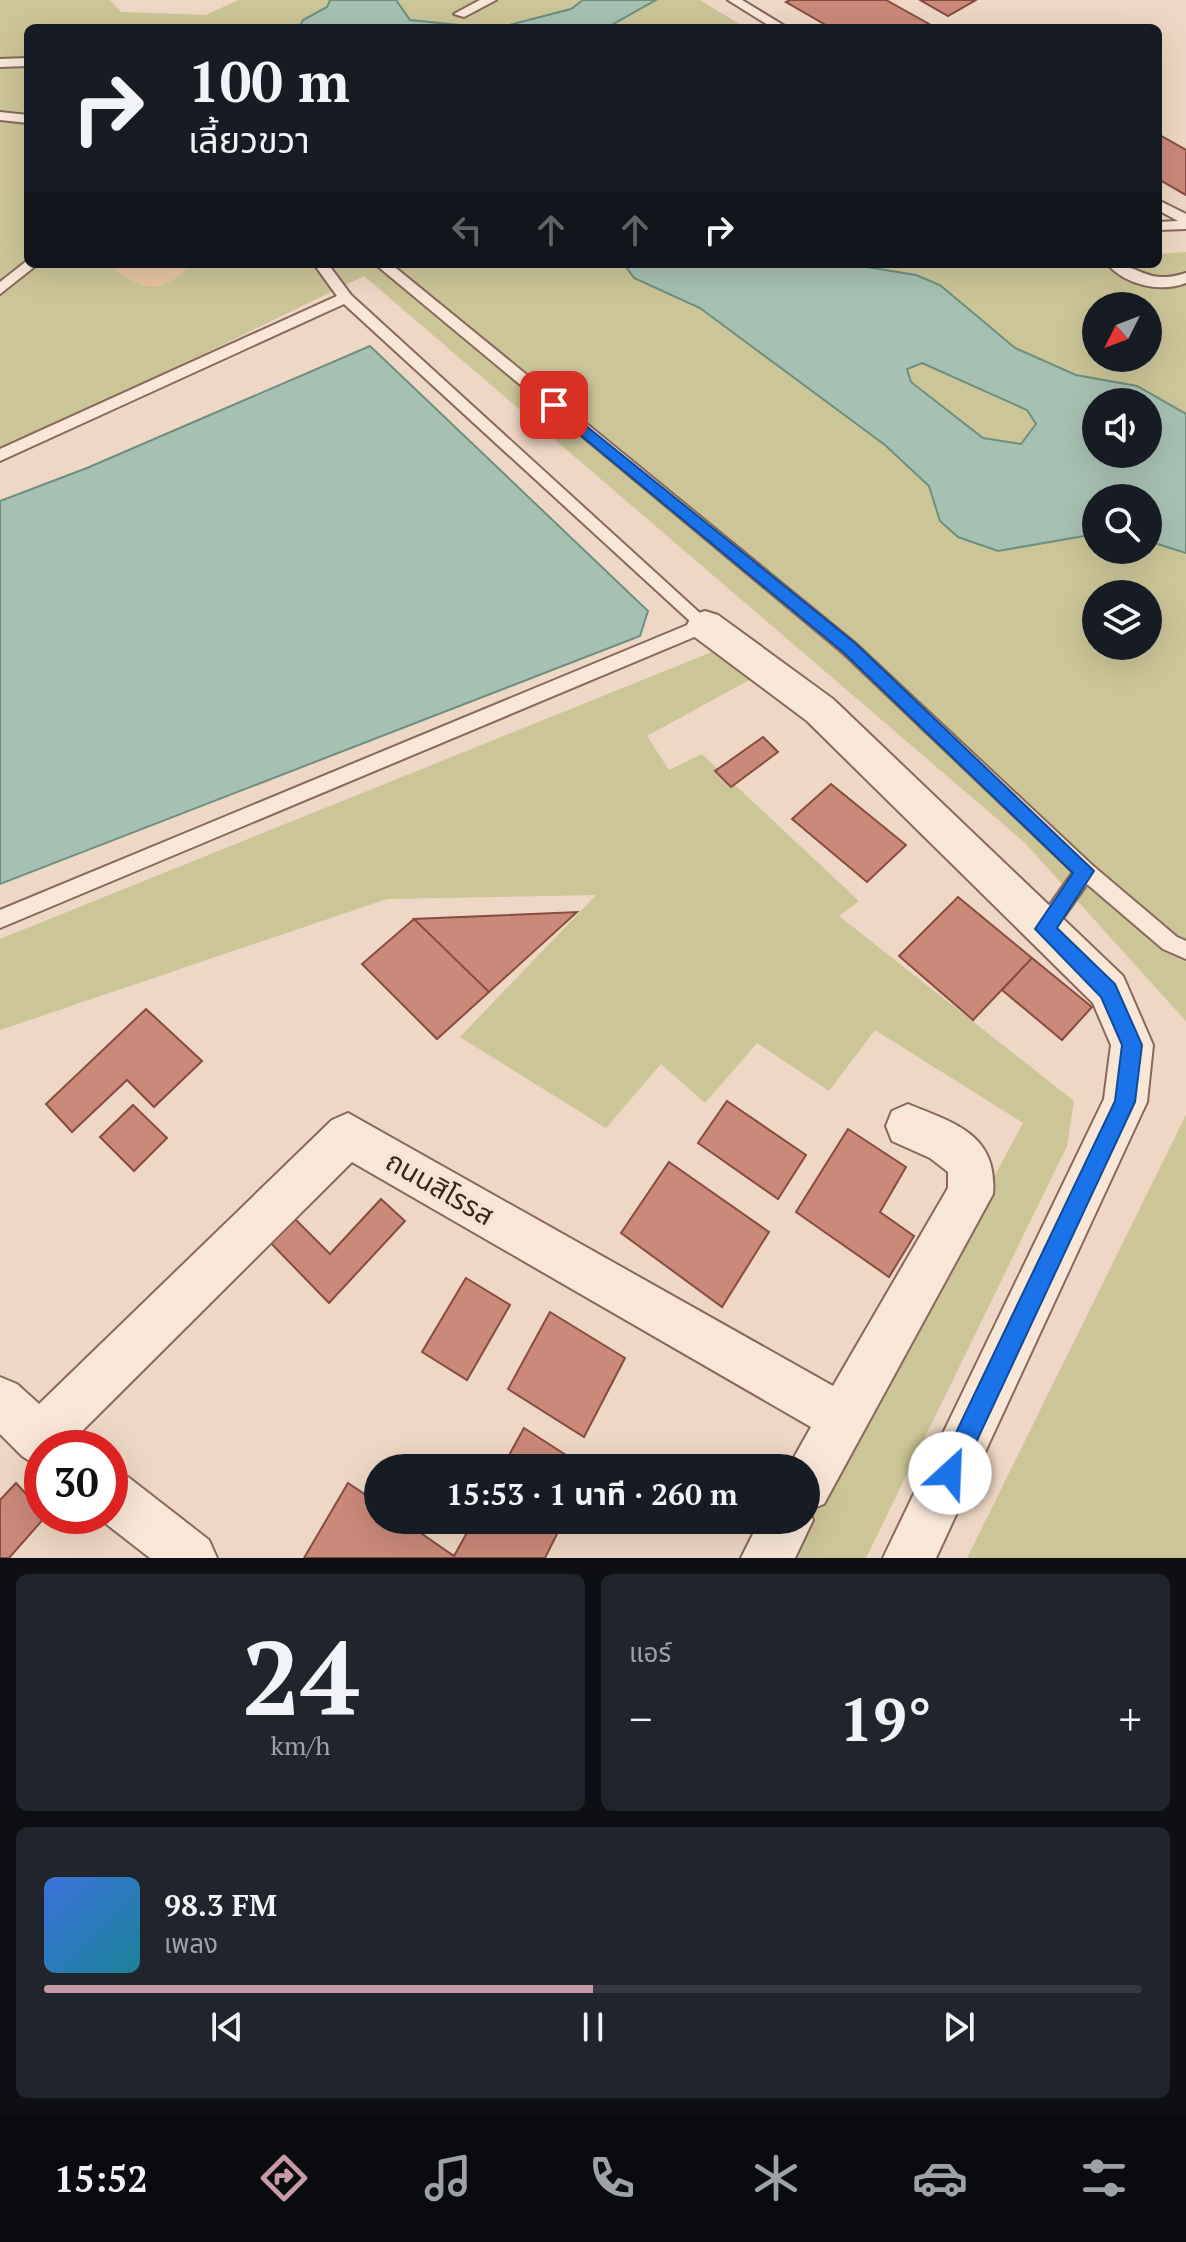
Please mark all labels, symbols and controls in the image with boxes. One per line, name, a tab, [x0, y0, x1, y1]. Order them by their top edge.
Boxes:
text: 100 m	[188, 44, 350, 118]
icon: right	[56, 56, 160, 160]
text: เลี้ยวขวา	[188, 116, 310, 163]
icon: left	[445, 208, 489, 252]
icon: ahead	[529, 208, 573, 252]
icon: ahead	[613, 208, 657, 252]
icon: right	[697, 208, 741, 252]
north arrow	[1082, 292, 1162, 372]
map controls	[1082, 292, 1162, 660]
pin	[520, 371, 588, 439]
icon: arrive	[532, 383, 576, 427]
button: sound	[1082, 388, 1162, 468]
button: search	[1082, 484, 1162, 564]
button: layers	[1082, 580, 1162, 660]
street label: ถนนสิโรรส	[380, 1142, 501, 1233]
speed limit sign: 30	[24, 1430, 128, 1534]
position arrow	[908, 1431, 992, 1515]
text: 15:53 · 1 นาที · 260 m	[446, 1474, 738, 1514]
text: 24	[242, 1607, 359, 1745]
text: แอร์	[629, 1635, 671, 1669]
text: 19°	[839, 1679, 932, 1758]
text: −	[629, 1689, 652, 1748]
text: +	[1119, 1689, 1142, 1748]
text: km/h	[270, 1728, 331, 1762]
text: 98.3 FM	[164, 1885, 277, 1925]
text: เพลง	[164, 1926, 218, 1960]
icon: previous	[205, 2005, 249, 2049]
icon: pause	[571, 2005, 615, 2049]
icon: next	[937, 2005, 981, 2049]
icon: directions	[256, 2150, 312, 2206]
icon: music	[420, 2150, 476, 2206]
icon: phone	[584, 2150, 640, 2206]
icon: climate	[748, 2150, 804, 2206]
icon: car	[912, 2150, 968, 2206]
icon: filters	[1076, 2150, 1132, 2206]
text: 15:52	[54, 2155, 148, 2202]

